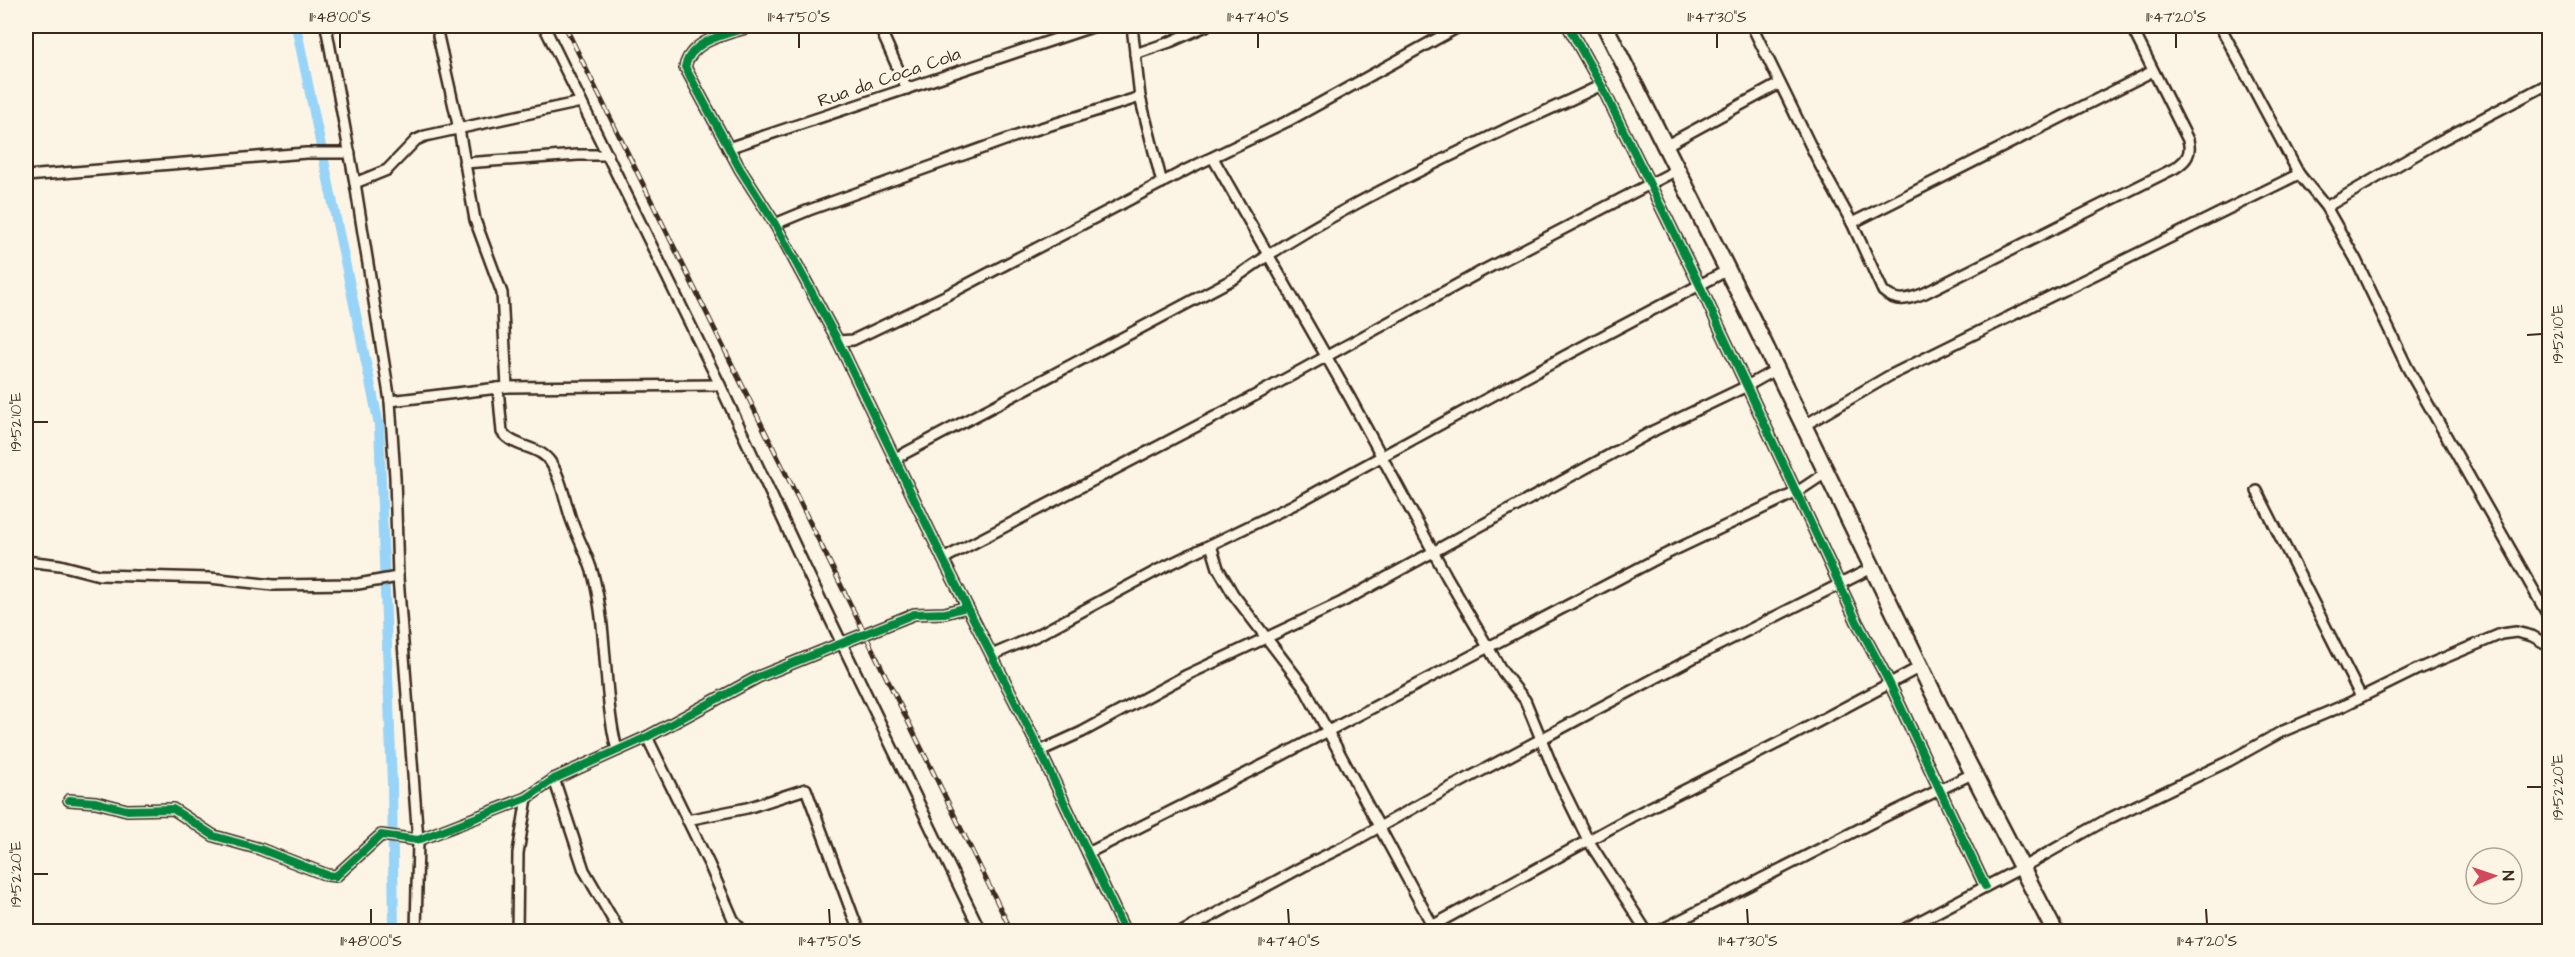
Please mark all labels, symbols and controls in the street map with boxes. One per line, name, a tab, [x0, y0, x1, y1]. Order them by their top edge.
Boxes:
text: 11°48'00"S	[309, 7, 371, 28]
text: 11°47'50"S	[768, 7, 830, 28]
text: 11°47'40"S	[1227, 7, 1289, 28]
text: 11°47'30"S	[1687, 7, 1747, 28]
text: 11°47'20"S	[2146, 7, 2206, 28]
street label: Rua da Coca Cola	[814, 41, 964, 114]
text: 19°52'10"E	[2548, 304, 2569, 364]
text: 19°52'10"E	[6, 392, 27, 452]
text: 19°52'20"E	[2548, 754, 2569, 820]
text: 19°52'20"E	[6, 841, 27, 907]
north arrow	[2464, 846, 2524, 906]
text: N	[2497, 870, 2519, 881]
text: 11°48'00"S	[340, 931, 402, 952]
text: 11°47'50"S	[799, 931, 861, 952]
text: 11°47'40"S	[1258, 931, 1320, 952]
text: 11°47'30"S	[1718, 931, 1778, 952]
text: 11°47'20"S	[2177, 931, 2237, 952]

